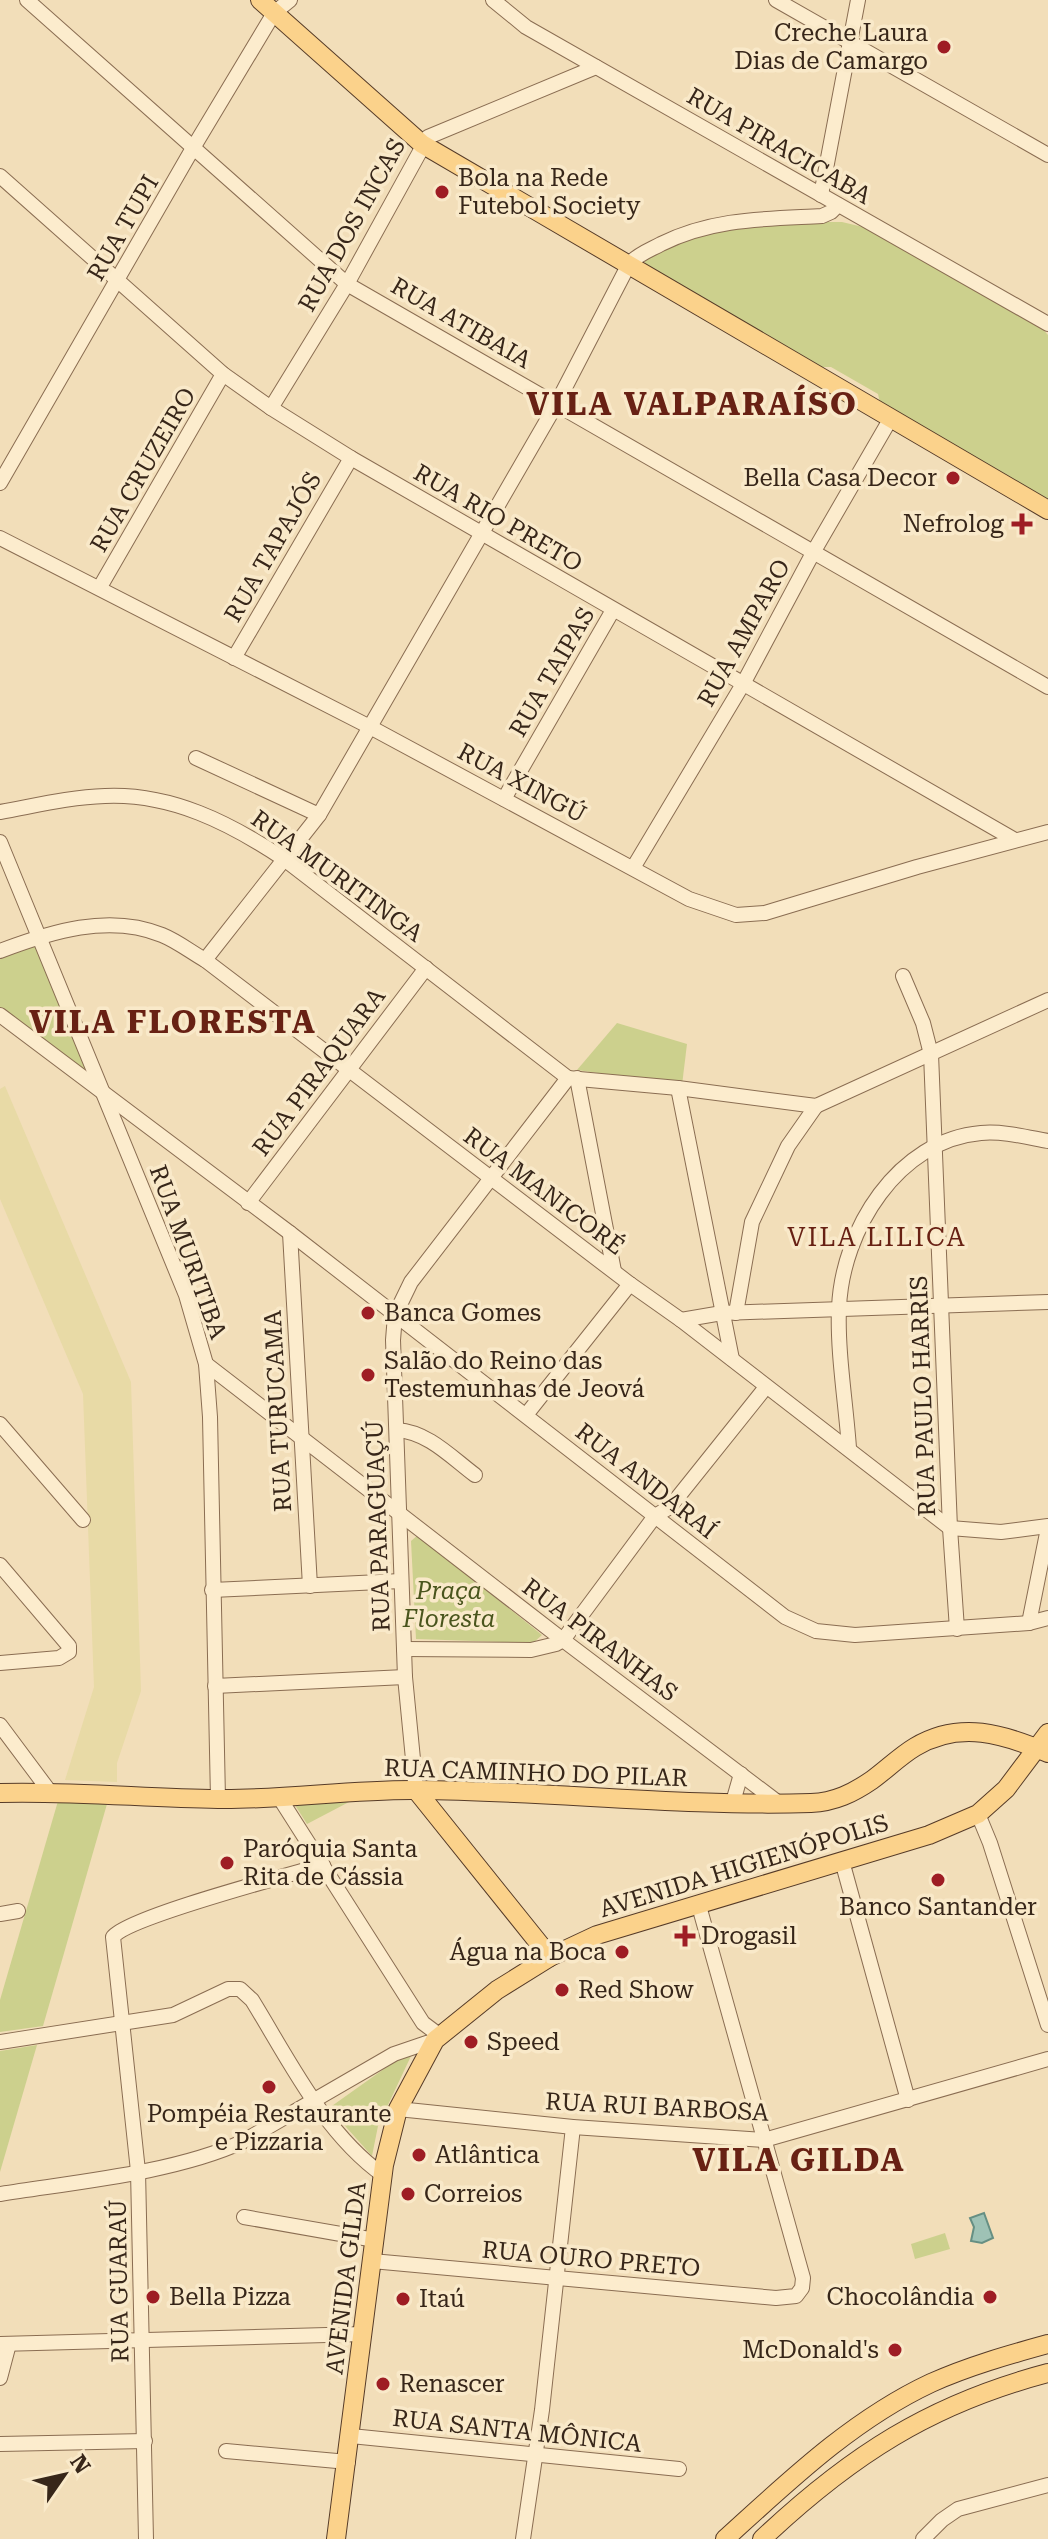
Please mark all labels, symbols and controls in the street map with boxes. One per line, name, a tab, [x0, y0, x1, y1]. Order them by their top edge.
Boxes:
place label: Creche Laura Dias de Camargo	[734, 19, 928, 75]
marker: Creche Laura Dias de Camargo	[935, 38, 953, 56]
street label: RUA PIRACICABA	[682, 82, 876, 210]
street label: RUA DOS INCAS	[293, 134, 411, 316]
place label: Bola na Rede Futebol Society	[458, 164, 641, 220]
street label: RUA TUPI	[82, 170, 164, 286]
marker: Bola na Rede Futebol Society	[433, 183, 451, 201]
street label: RUA ATIBAIA	[386, 272, 536, 374]
street label: RUA CRUZEIRO	[85, 383, 201, 557]
district label: VILA VALPARAÍSO	[526, 384, 858, 423]
street label: RUA RIO PRETO	[409, 458, 587, 578]
place label: Bella Casa Decor	[743, 464, 937, 492]
street label: RUA TAPAJÓS	[218, 467, 327, 627]
marker: Bella Casa Decor	[944, 469, 962, 487]
place label: Nefrolog	[903, 510, 1004, 538]
marker: Nefrolog	[1011, 513, 1033, 535]
street label: RUA AMPARO	[692, 555, 796, 711]
street label: RUA TAIPAS	[504, 602, 600, 742]
street label: RUA XINGÚ	[453, 737, 591, 829]
street label: RUA MURITINGA	[246, 804, 428, 948]
street label: RUA PIRAQUARA	[247, 982, 391, 1161]
district label: VILA FLORESTA	[29, 1003, 317, 1041]
street label: RUA MANICORÉ	[458, 1121, 630, 1260]
street label: RUA MURITIBA	[144, 1161, 233, 1343]
district label: VILA LILICA	[787, 1222, 967, 1252]
street label: RUA PAULO HARRIS	[905, 1275, 941, 1517]
place label: Banca Gomes	[384, 1299, 541, 1327]
marker: Banca Gomes	[359, 1304, 377, 1322]
street label: RUA TURUCAMA	[259, 1309, 297, 1513]
place label: Salão do Reino das Testemunhas de Jeová	[384, 1347, 645, 1403]
marker: Salão do Reino das Testemunhas de Jeová	[359, 1366, 377, 1384]
street label: RUA ANDARAÍ	[570, 1417, 723, 1545]
street label: RUA PARAGUAÇÚ	[359, 1420, 396, 1632]
street label: RUA PIRANHAS	[517, 1573, 683, 1707]
park label: Praça Floresta	[402, 1577, 495, 1633]
street label: RUA CAMINHO DO PILAR	[384, 1754, 689, 1792]
street label: AVENIDA HIGIENÓPOLIS	[596, 1808, 892, 1923]
place label: Paróquia Santa Rita de Cássia	[243, 1835, 418, 1891]
marker: Paróquia Santa Rita de Cássia	[218, 1854, 236, 1872]
marker: Banco Santander	[929, 1871, 947, 1889]
place label: Banco Santander	[839, 1893, 1037, 1921]
place label: Drogasil	[701, 1922, 797, 1950]
marker: Drogasil	[676, 1927, 694, 1945]
place label: Água na Boca	[449, 1937, 606, 1966]
marker: Água na Boca	[613, 1943, 631, 1961]
place label: Red Show	[578, 1976, 694, 2004]
marker: Red Show	[553, 1981, 571, 1999]
place label: Speed	[487, 2028, 560, 2056]
marker: Speed	[462, 2033, 480, 2051]
marker: Pompéia Restaurante e Pizzaria	[260, 2078, 278, 2096]
street label: RUA RUI BARBOSA	[544, 2087, 770, 2127]
place label: Pompéia Restaurante e Pizzaria	[147, 2100, 391, 2156]
place label: Atlântica	[435, 2141, 539, 2169]
district label: VILA GILDA	[692, 2141, 906, 2179]
marker: Atlântica	[410, 2146, 428, 2164]
street label: AVENIDA GILDA	[320, 2180, 372, 2376]
place label: Correios	[424, 2180, 523, 2208]
marker: Correios	[399, 2185, 417, 2203]
street label: RUA GUARAÚ	[103, 2199, 134, 2363]
street label: RUA OURO PRETO	[481, 2236, 701, 2282]
place label: Bella Pizza	[169, 2283, 291, 2311]
place label: Chocolândia	[826, 2283, 974, 2311]
place label: Itaú	[419, 2285, 465, 2313]
marker: Bella Pizza	[144, 2288, 162, 2306]
marker: Chocolândia	[981, 2288, 999, 2306]
marker: Itaú	[394, 2290, 412, 2308]
place label: McDonald's	[742, 2336, 879, 2364]
marker: McDonald's	[886, 2341, 904, 2359]
place label: Renascer	[399, 2370, 505, 2398]
marker: Renascer	[374, 2375, 392, 2393]
street label: RUA SANTA MÔNICA	[391, 2403, 643, 2458]
north arrow	[24, 2435, 104, 2515]
text: N	[65, 2450, 95, 2478]

